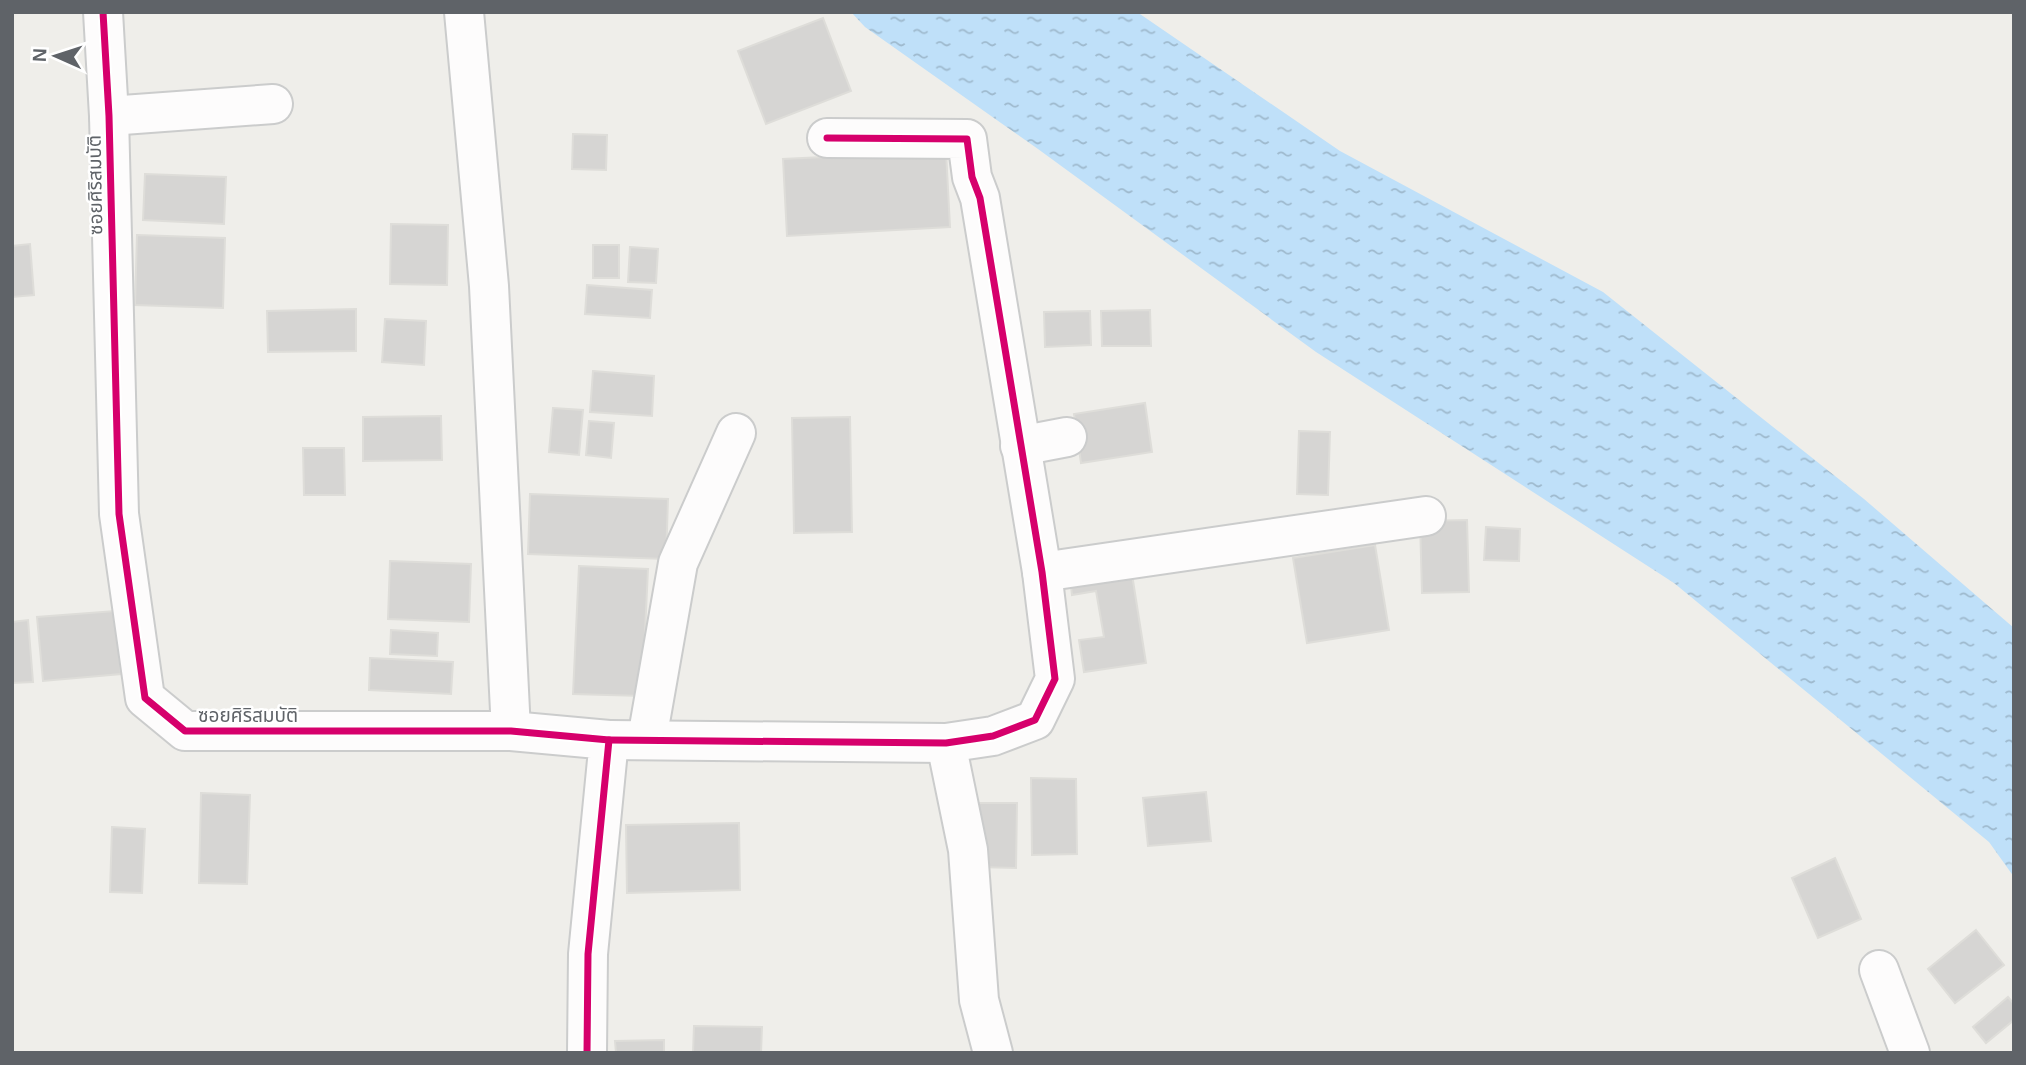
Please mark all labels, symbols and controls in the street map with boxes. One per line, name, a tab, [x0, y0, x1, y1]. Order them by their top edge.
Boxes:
north arrow	[21, 21, 91, 91]
text: N	[29, 48, 50, 63]
street label: ซอยศิริสมบัติ	[84, 135, 106, 235]
street label: ซอยศิริสมบัติ	[198, 705, 298, 726]

